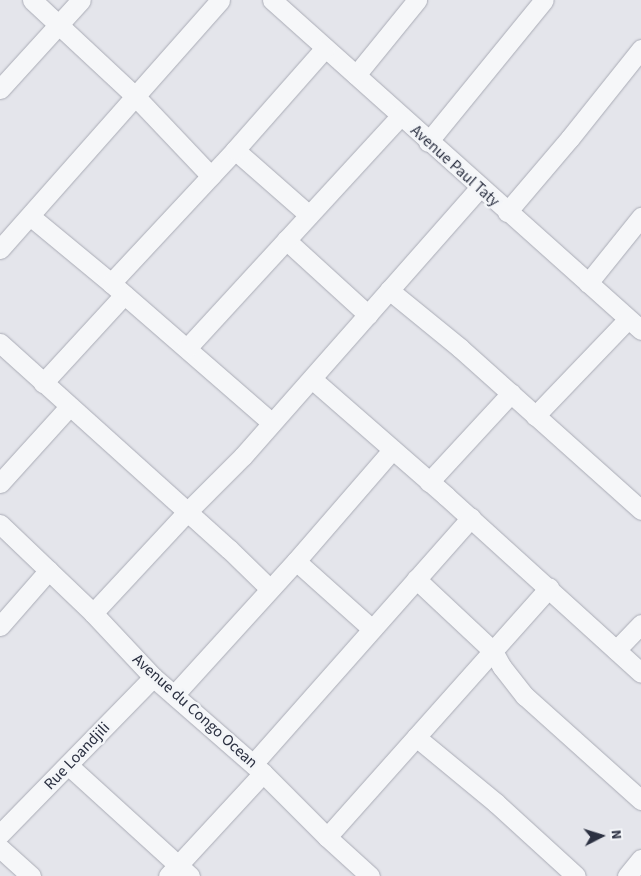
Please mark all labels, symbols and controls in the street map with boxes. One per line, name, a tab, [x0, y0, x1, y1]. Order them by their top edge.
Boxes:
street label: Avenue Paul Taty	[407, 121, 503, 211]
street label: Avenue du Congo Ocean	[128, 650, 262, 772]
street label: Rue Loandjili	[40, 718, 114, 794]
north arrow	[576, 811, 626, 861]
text: N	[606, 829, 626, 840]

